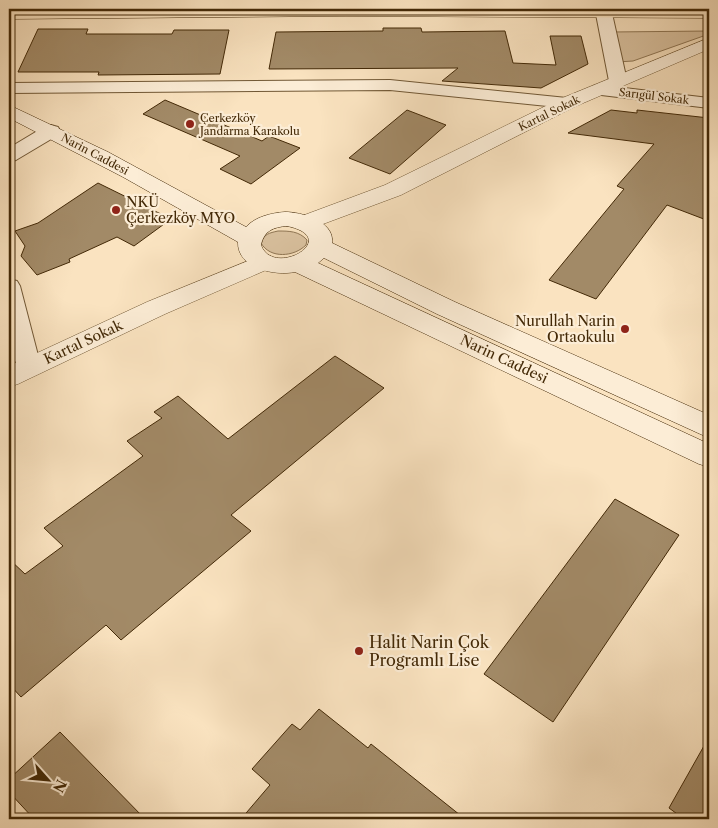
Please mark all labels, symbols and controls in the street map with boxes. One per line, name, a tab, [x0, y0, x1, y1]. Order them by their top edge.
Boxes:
street label: Sarıgül Sokak	[618, 85, 690, 107]
street label: Kartal Sokak	[516, 92, 583, 134]
place label: Çerkezköy Jandarma Karakolu	[198, 111, 300, 138]
marker: Çerkezköy Jandarma Karakolu	[184, 118, 196, 130]
street label: Narin Caddesi	[59, 130, 132, 178]
place label: NKÜ Çerkezköy MYO	[126, 193, 235, 227]
marker: NKÜ Çerkezköy MYO	[110, 204, 122, 216]
place label: Nurullah Narin Ortaokulu	[515, 312, 615, 346]
street label: Kartal Sokak	[41, 316, 126, 368]
marker: Nurullah Narin Ortaokulu	[619, 323, 631, 335]
street label: Narin Caddesi	[457, 331, 551, 387]
place label: Halit Narin Çok Programlı Lise	[369, 632, 490, 670]
marker: Halit Narin Çok Programlı Lise	[353, 645, 365, 657]
north arrow	[22, 756, 72, 806]
text: N	[49, 776, 70, 795]

